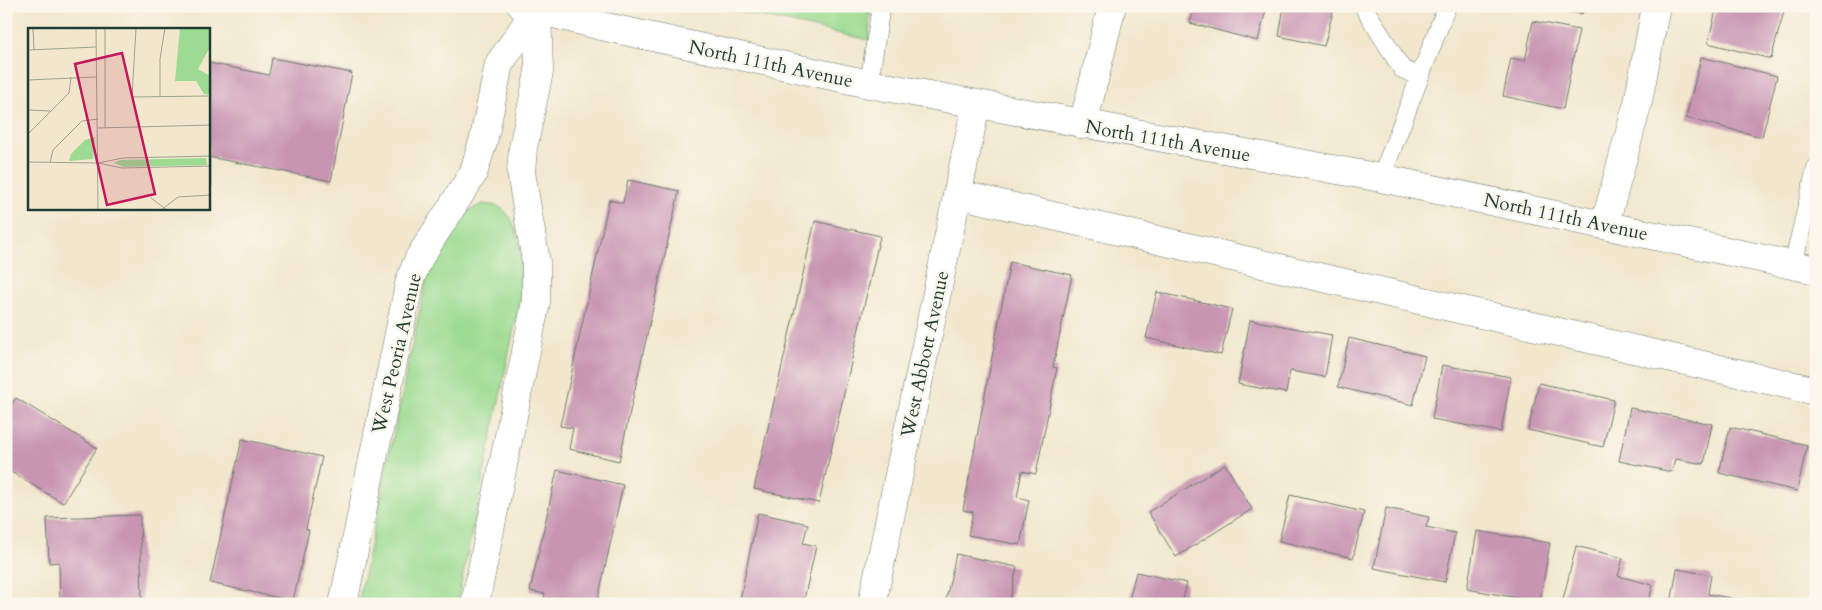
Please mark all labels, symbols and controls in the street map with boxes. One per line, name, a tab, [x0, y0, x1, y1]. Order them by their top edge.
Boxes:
inset map	[28, 28, 210, 210]
street label: North 111th Avenue	[686, 34, 855, 94]
street label: North 111th Avenue	[1083, 114, 1252, 168]
street label: North 111th Avenue	[1481, 187, 1650, 247]
street label: West Abbott Avenue	[894, 268, 955, 441]
street label: West Peoria Avenue	[366, 270, 428, 437]

